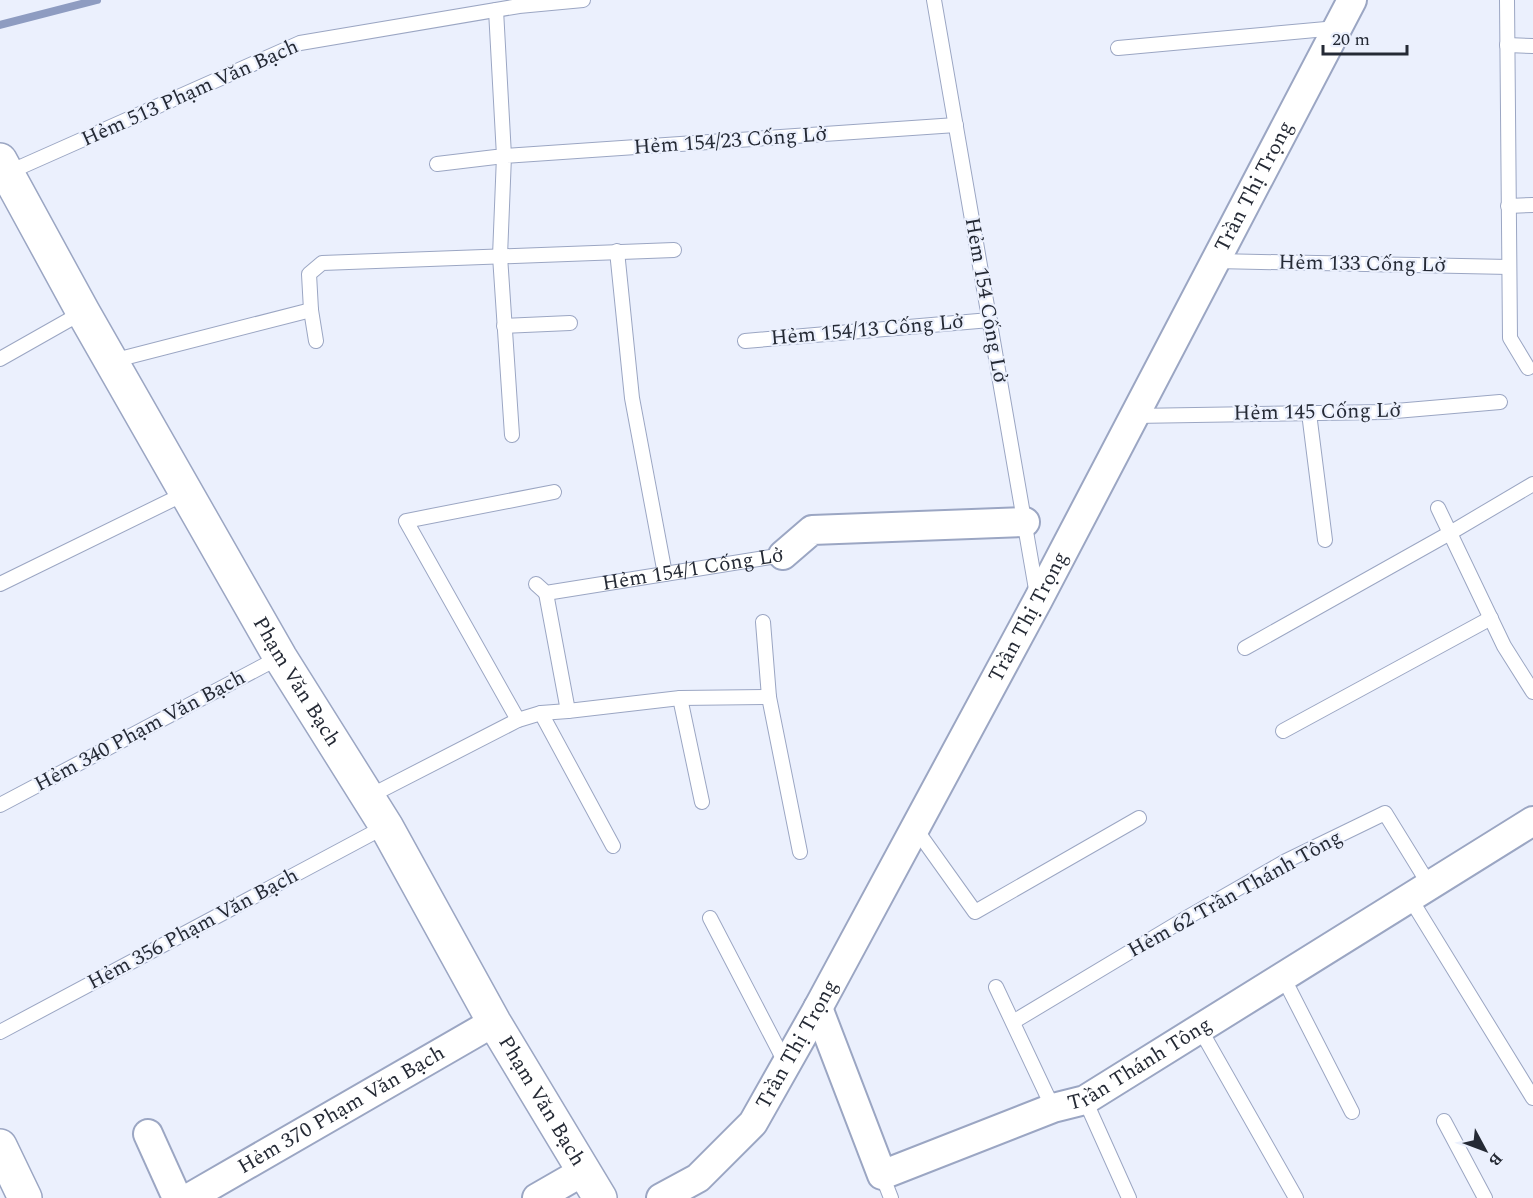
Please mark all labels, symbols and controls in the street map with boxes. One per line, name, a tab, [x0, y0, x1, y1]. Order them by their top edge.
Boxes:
scale bar	[1323, 18, 1407, 56]
text: 20 m	[1332, 26, 1370, 53]
street label: Hẻm 513 Phạm Văn Bạch	[76, 31, 304, 155]
street label: Trần Thị Trọng	[1207, 115, 1302, 258]
street label: Hẻm 154/23 Cống Lở	[632, 118, 828, 164]
street label: Hẻm 154 Cống Lở	[956, 215, 1016, 386]
street label: Hẻm 133 Cống Lở	[1278, 247, 1447, 281]
street label: Hẻm 154/13 Cống Lở	[769, 306, 965, 354]
street label: Hẻm 145 Cống Lở	[1233, 395, 1402, 429]
street label: Hẻm 154/1 Cống Lở	[600, 539, 786, 600]
street label: Trần Thị Trọng	[980, 546, 1077, 688]
street label: Phạm Văn Bạch	[244, 611, 349, 753]
street label: Hẻm 340 Phạm Văn Bạch	[29, 662, 251, 800]
street label: Hẻm 62 Trần Thánh Tông	[1122, 822, 1348, 966]
street label: Hẻm 356 Phạm Văn Bạch	[82, 860, 304, 998]
street label: Trần Thị Trọng	[748, 974, 847, 1115]
street label: Trần Thánh Tông	[1064, 1009, 1218, 1120]
street label: Phạm Văn Bạch	[490, 1029, 593, 1173]
street label: Hẻm 370 Phạm Văn Bạch	[232, 1037, 451, 1183]
north arrow	[1455, 1120, 1515, 1180]
text: B	[1483, 1147, 1508, 1171]

